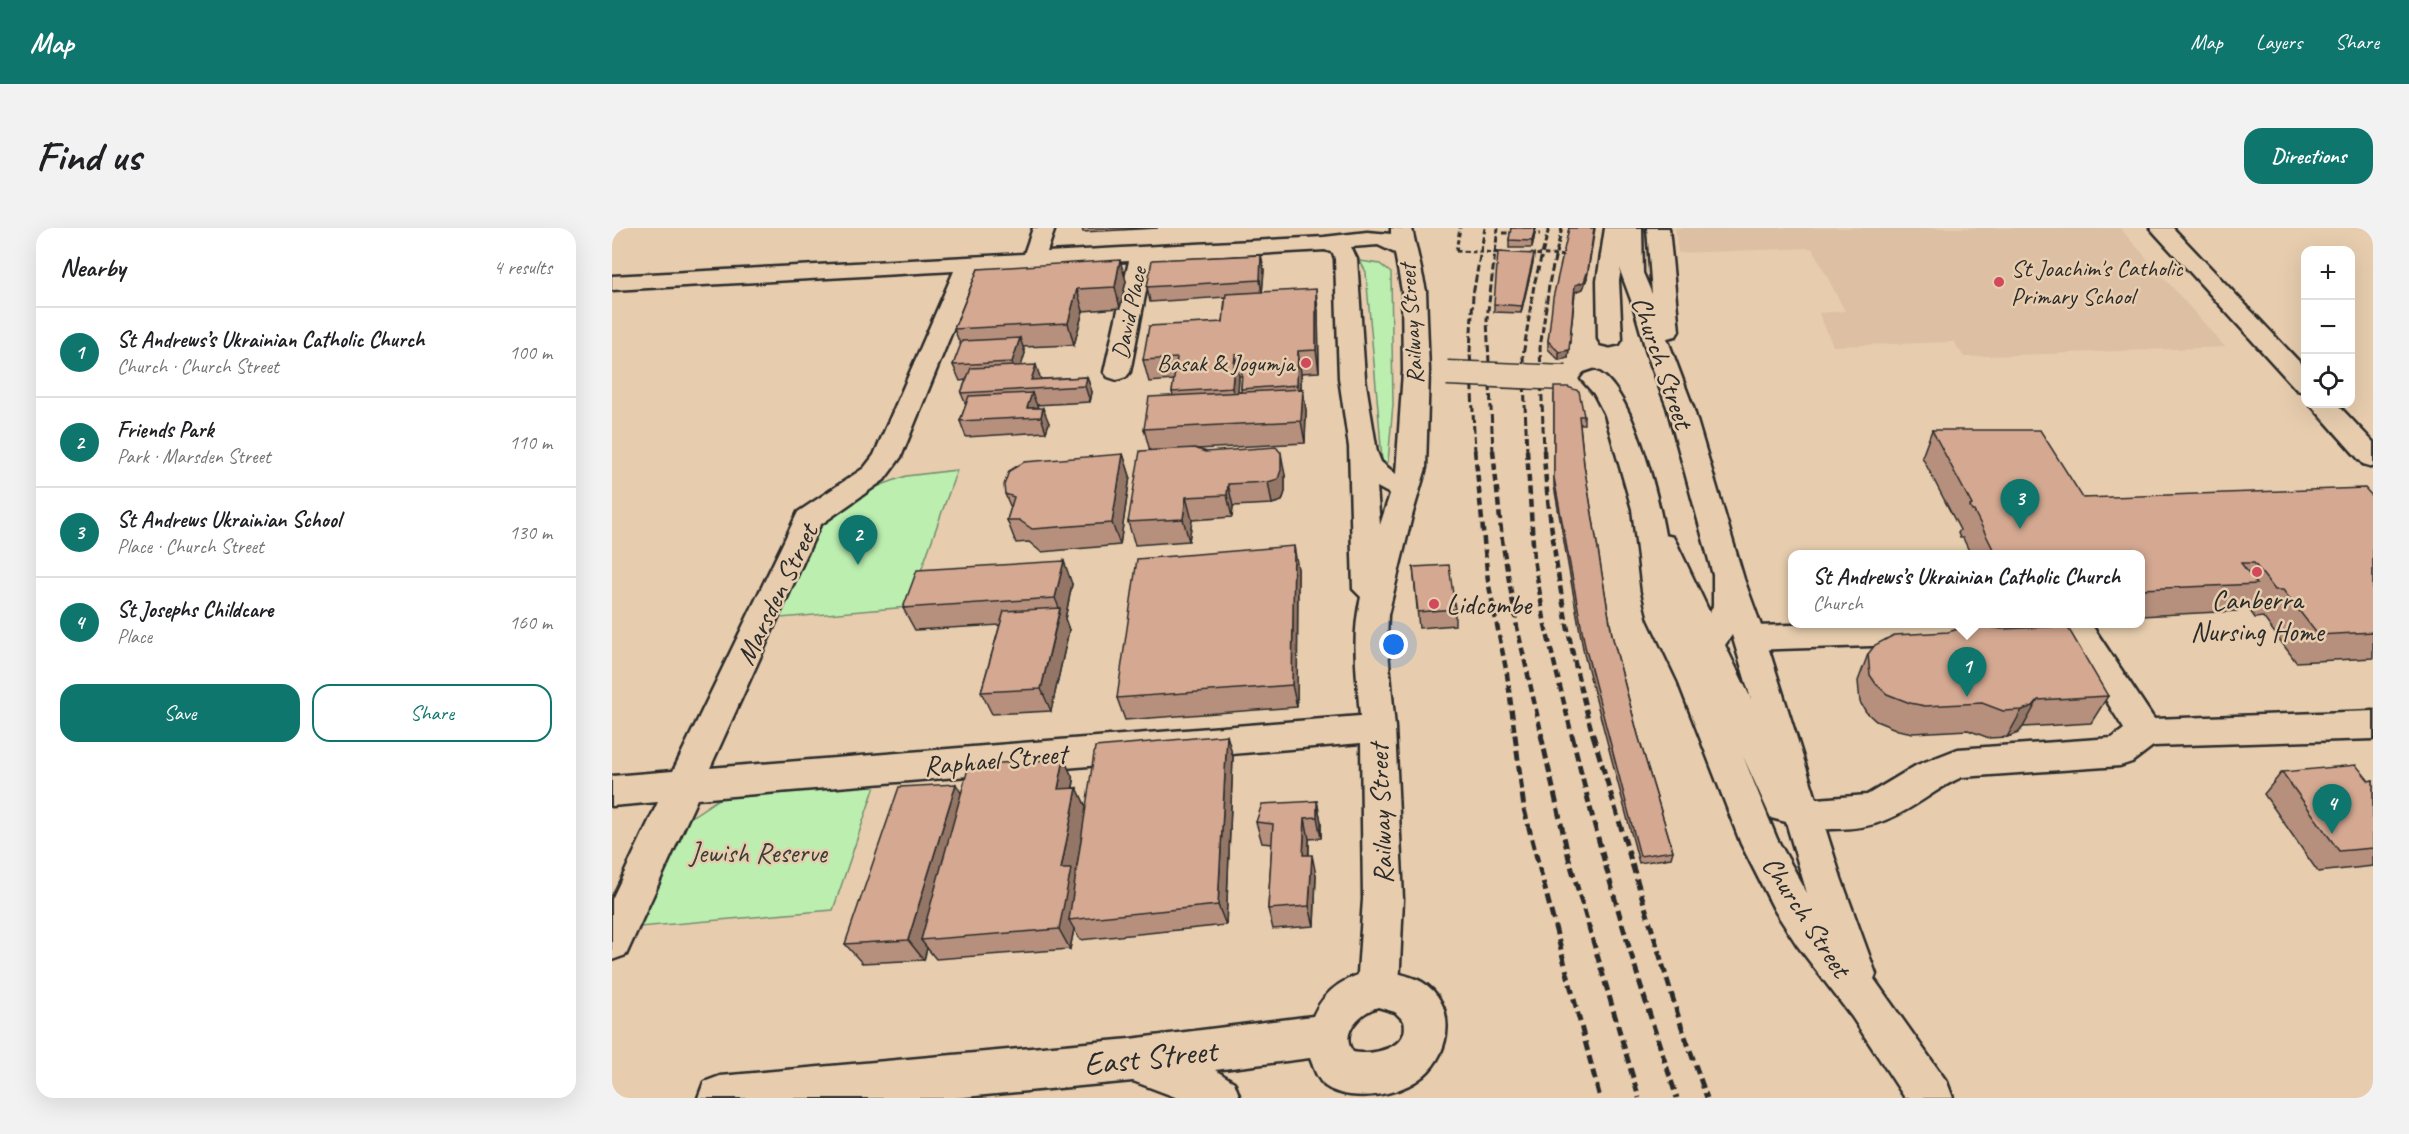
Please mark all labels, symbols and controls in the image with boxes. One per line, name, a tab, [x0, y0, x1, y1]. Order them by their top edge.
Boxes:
text: Map	[30, 25, 73, 60]
text: Map	[2190, 29, 2223, 55]
text: Layers	[2256, 29, 2302, 55]
text: Share	[2335, 29, 2379, 55]
button: Directions	[2244, 128, 2373, 184]
text: Find us	[36, 130, 141, 183]
map controls	[2301, 246, 2355, 408]
button: +	[2301, 246, 2355, 300]
text: Nearby	[60, 251, 125, 284]
place label: St Joachim's Catholic Primary School	[2011, 253, 2184, 311]
text: 4 results	[493, 255, 552, 280]
street label: Railway Street	[1392, 260, 1430, 385]
street label: David Place	[1105, 262, 1154, 362]
marker: St Joachim's Catholic Primary School	[1992, 275, 2006, 289]
street label: Church Street	[1624, 292, 1702, 435]
button: −	[2301, 300, 2355, 354]
text: St Andrews’s Ukrainian Catholic Church	[117, 326, 424, 354]
text: 1	[75, 340, 84, 365]
text: 100 m	[509, 340, 552, 365]
place label: Basak & Jogumja	[1157, 348, 1296, 378]
text: Church · Church Street	[117, 354, 279, 379]
button: locate	[2301, 354, 2355, 408]
marker: Basak & Jogumja	[1299, 356, 1313, 370]
text: Friends Park	[117, 416, 213, 444]
text: 2	[75, 430, 84, 455]
text: 110 m	[509, 430, 552, 455]
text: Park · Marsden Street	[117, 444, 271, 469]
pin: 3	[2000, 480, 2040, 529]
text: St Andrews Ukrainian School	[117, 506, 341, 534]
street label: Marsden Street	[727, 516, 827, 670]
pin: 2	[838, 516, 878, 565]
text: 3	[75, 520, 84, 545]
text: 130 m	[509, 520, 552, 545]
text: Place · Church Street	[117, 534, 264, 559]
popup	[1788, 550, 2145, 628]
text: St Andrews’s Ukrainian Catholic Church	[1813, 563, 2120, 591]
marker: Canberra Nursing Home	[2250, 565, 2264, 579]
place label: Canberra Nursing Home	[2190, 582, 2325, 649]
place label: Lidcombe	[1446, 587, 1533, 622]
text: Church	[1813, 591, 1863, 616]
text: St Josephs Childcare	[117, 596, 273, 624]
marker: Lidcombe	[1427, 597, 1441, 611]
text: 4	[75, 610, 84, 635]
text: 160 m	[509, 610, 552, 635]
text: Place	[117, 624, 152, 649]
your location	[1379, 630, 1408, 659]
pin: 1	[1948, 648, 1986, 697]
button: Save	[60, 684, 300, 742]
button: Share	[312, 684, 552, 742]
street label: Raphael Street	[922, 736, 1072, 783]
street label: Railway Street	[1360, 740, 1400, 885]
pin: 4	[2312, 784, 2352, 834]
park label: Jewish Reserve	[687, 835, 828, 870]
street label: Church Street	[1755, 849, 1860, 986]
street label: East Street	[1082, 1029, 1222, 1085]

